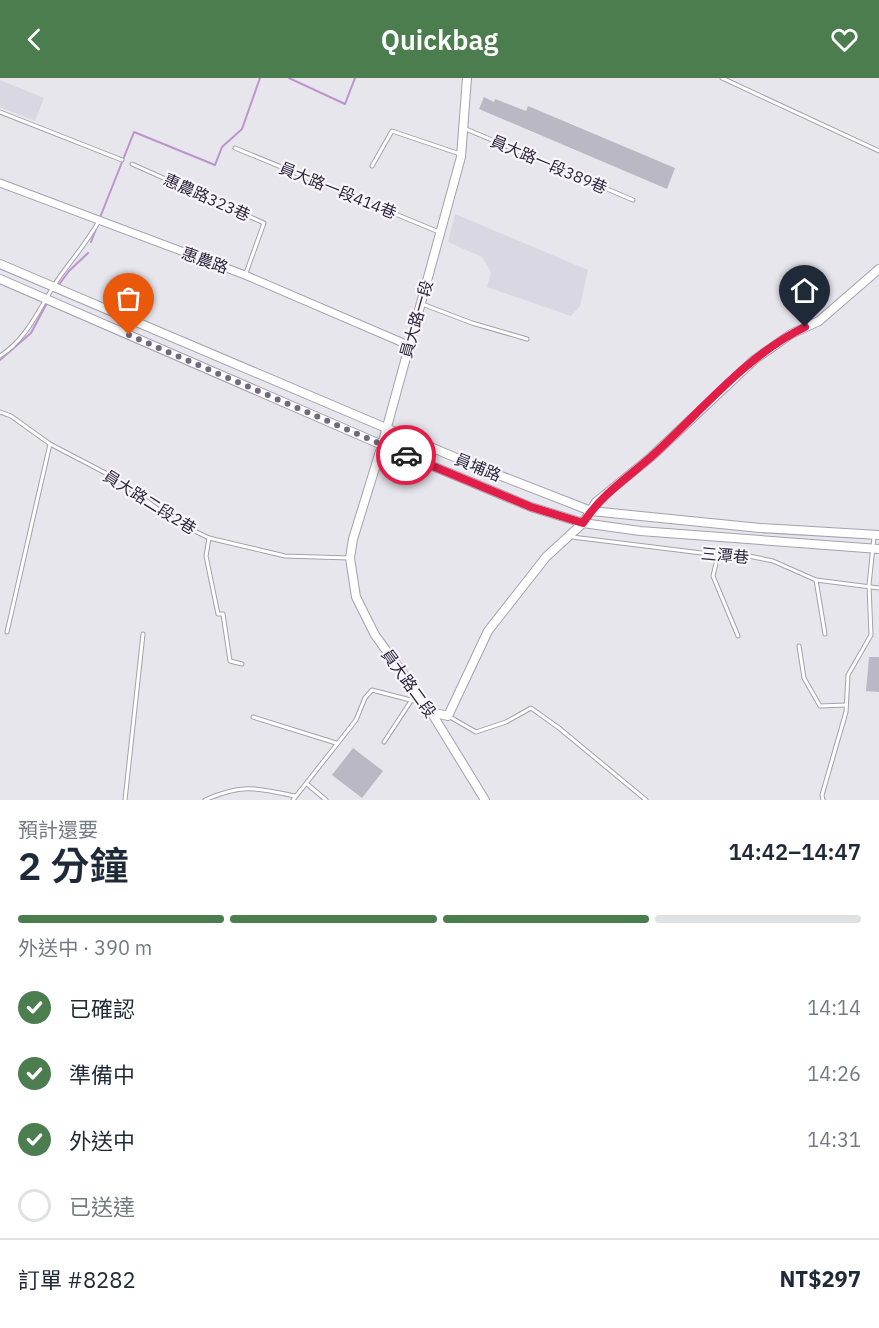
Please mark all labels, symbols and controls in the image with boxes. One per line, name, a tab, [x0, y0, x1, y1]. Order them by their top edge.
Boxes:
text: Quickbag	[381, 22, 498, 57]
icon: back	[18, 23, 51, 56]
icon: heart	[828, 23, 861, 56]
street label: 員大路一段389巷	[488, 130, 610, 198]
street label: 員大路一段414巷	[276, 157, 400, 223]
street label: 惠農路323巷	[161, 169, 253, 225]
street label: 惠農路	[179, 242, 231, 278]
pin	[779, 265, 830, 327]
pin	[103, 273, 154, 335]
icon: home	[788, 274, 821, 307]
street label: 員大路一段	[395, 278, 437, 360]
icon: bag	[112, 282, 145, 315]
courier	[376, 425, 436, 485]
icon: car	[390, 439, 423, 472]
street label: 員埔路	[452, 449, 504, 485]
street label: 員大路二段2巷	[100, 466, 200, 538]
street label: 三潭巷	[700, 543, 750, 567]
street label: 員大路二段	[377, 645, 441, 721]
text: 預計還要	[18, 816, 98, 843]
text: 14:42–14:47	[728, 837, 861, 866]
text: 2 分鐘	[18, 840, 129, 891]
text: 外送中 · 390 m	[18, 934, 152, 961]
icon: check	[18, 991, 51, 1024]
text: 已確認	[69, 994, 135, 1023]
text: 14:14	[807, 994, 861, 1021]
icon: check	[18, 1057, 51, 1090]
text: 準備中	[69, 1060, 135, 1089]
text: 14:26	[807, 1060, 861, 1087]
icon: check	[18, 1123, 51, 1156]
text: 外送中	[69, 1126, 135, 1155]
text: 14:31	[807, 1126, 861, 1153]
text: 已送達	[69, 1192, 135, 1221]
text: NT$297	[779, 1264, 861, 1293]
text: 訂單 #8282	[18, 1265, 136, 1294]

